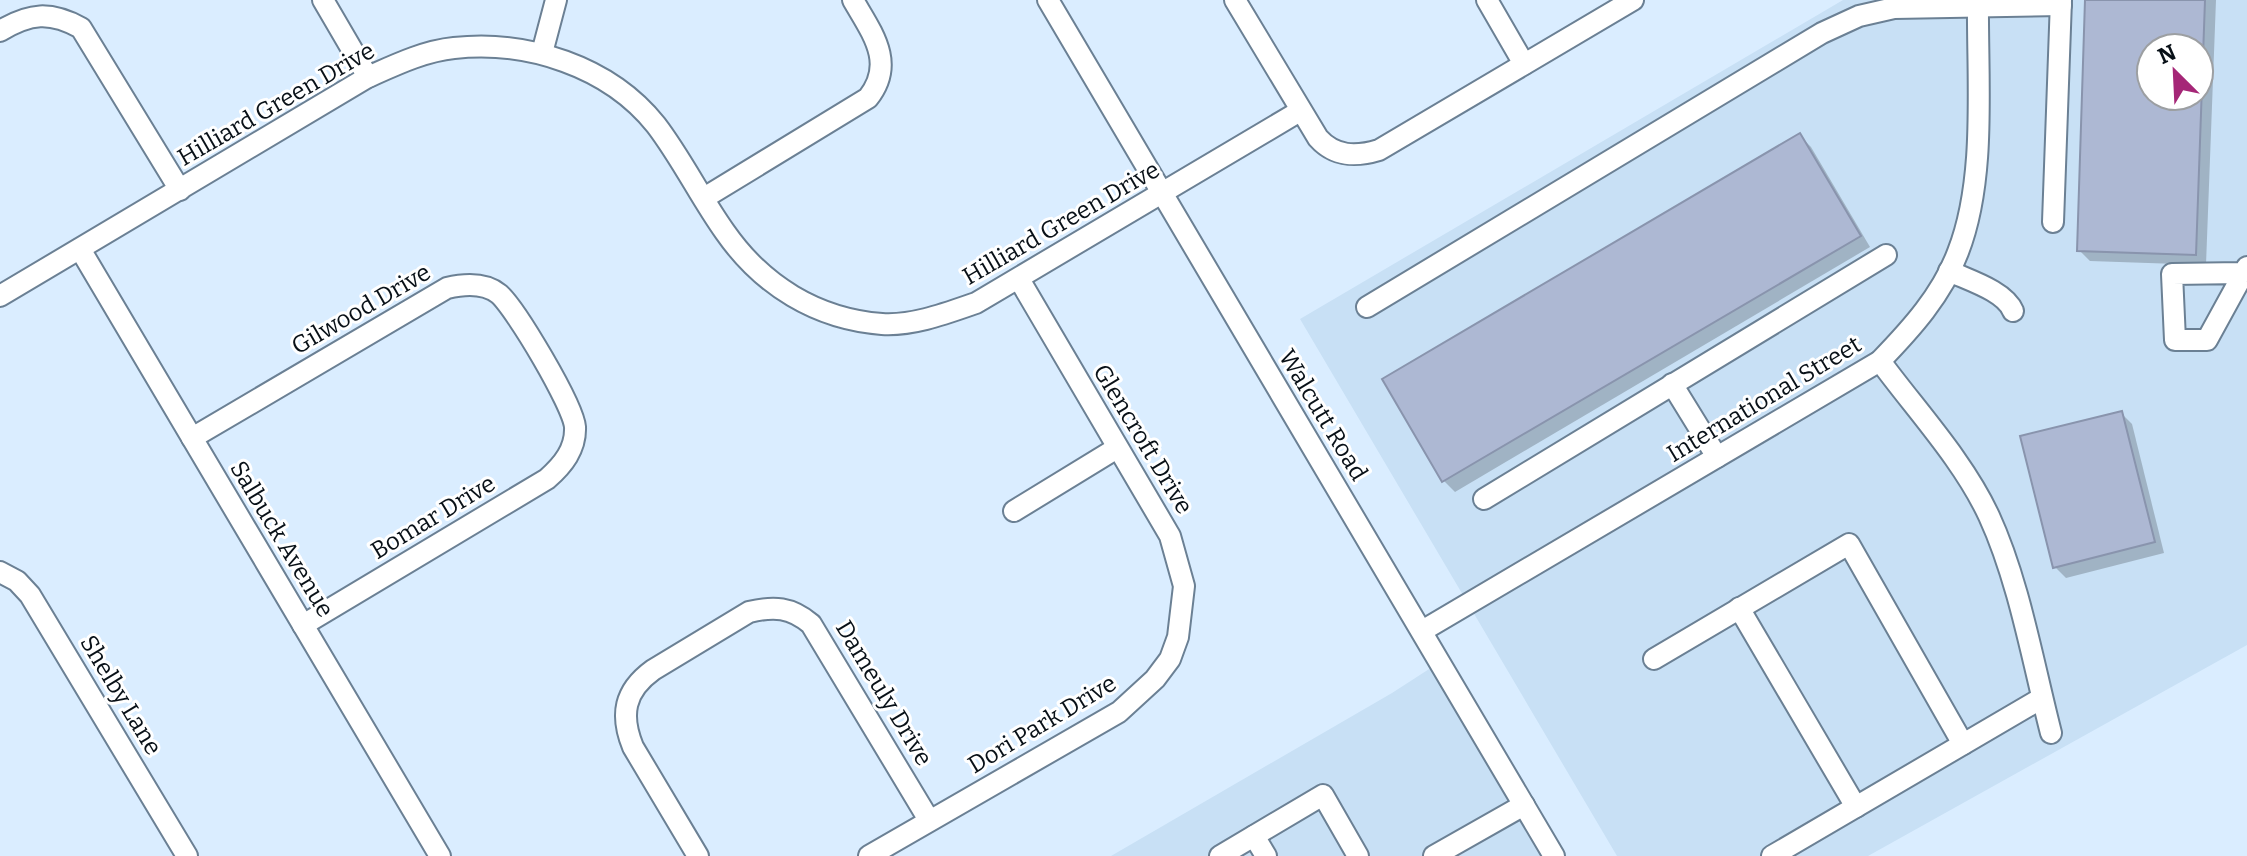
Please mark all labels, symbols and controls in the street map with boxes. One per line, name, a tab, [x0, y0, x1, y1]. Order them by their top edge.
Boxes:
north arrow	[2135, 32, 2215, 112]
street label: Hilliard Green Drive	[173, 36, 379, 172]
text: N	[2154, 38, 2180, 70]
street label: Hilliard Green Drive	[958, 155, 1164, 291]
street label: Gilwood Drive	[287, 258, 435, 360]
street label: International Street	[1662, 330, 1866, 468]
street label: Walcutt Road	[1273, 344, 1373, 486]
street label: Glencroft Drive	[1087, 359, 1199, 519]
street label: Salbuck Avenue	[224, 456, 340, 622]
street label: Bomar Drive	[366, 469, 500, 565]
street label: Dameuly Drive	[830, 616, 938, 770]
street label: Shelby Lane	[74, 630, 168, 760]
street label: Dori Park Drive	[963, 669, 1121, 779]

